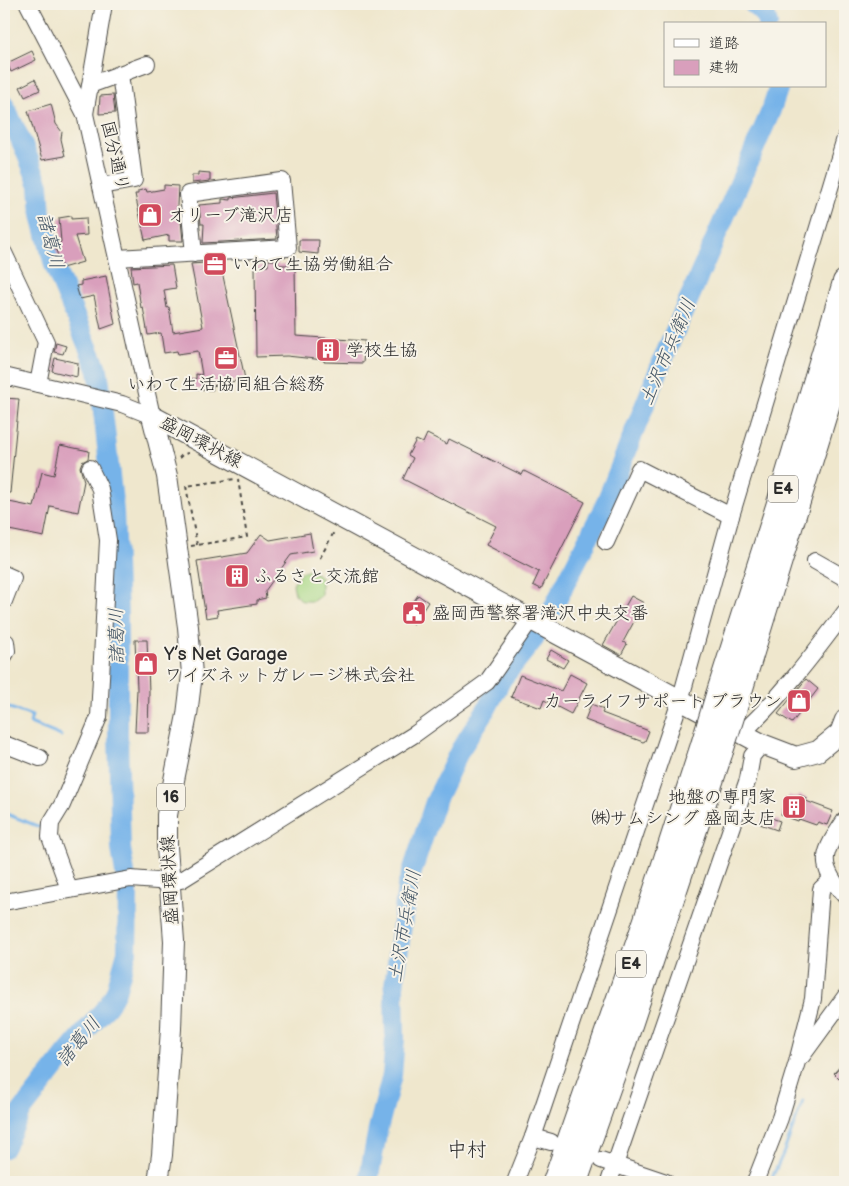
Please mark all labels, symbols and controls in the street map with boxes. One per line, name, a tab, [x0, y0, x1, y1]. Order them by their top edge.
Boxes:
legend	[664, 22, 826, 88]
text: 道路	[709, 34, 739, 53]
text: 建物	[709, 58, 739, 77]
street label: 国分通り	[97, 119, 133, 193]
shop icon: オリーブ滝沢店	[137, 202, 163, 228]
place label: オリーブ滝沢店	[168, 205, 293, 226]
water label: 諸葛川	[32, 211, 68, 271]
office icon: いわて生協労働組合	[202, 251, 228, 277]
place label: いわて生協労働組合	[232, 254, 393, 275]
water label: 土沢市兵衛川	[635, 295, 701, 409]
building icon: 学校生協	[315, 337, 341, 363]
place label: 学校生協	[346, 340, 418, 361]
office icon: いわて生活協同組合総務	[213, 345, 239, 371]
place label: いわて生活協同組合総務	[127, 374, 325, 395]
street label: 盛岡環状線	[156, 412, 246, 472]
road number: E4	[768, 476, 798, 502]
building icon: ふるさと交流館	[224, 563, 250, 589]
place label: ふるさと交流館	[254, 566, 379, 587]
public building icon: 盛岡西警察署滝沢中央交番	[401, 600, 427, 626]
place label: 盛岡西警察署滝沢中央交番	[432, 603, 648, 624]
water label: 諸葛川	[105, 607, 129, 665]
place label: Y’s Net Garage ワイズネットガレージ株式会社	[163, 644, 416, 686]
shop icon: Y’s Net Garage ワイズネットガレージ株式会社	[133, 651, 159, 677]
shop icon: カーライフサポート ブラウン	[786, 688, 812, 714]
place label: カーライフサポート ブラウン	[544, 691, 782, 712]
road number: 16	[157, 784, 185, 810]
place label: 地盤の専門家 ㈱サムシング 盛岡支店	[592, 787, 776, 829]
building icon: 地盤の専門家 ㈱サムシング 盛岡支店	[781, 794, 807, 820]
street label: 盛岡環状線	[157, 835, 183, 925]
water label: 土沢市兵衛川	[384, 868, 426, 984]
road number: E4	[616, 951, 646, 978]
water label: 諸葛川	[52, 1013, 106, 1071]
district label: 中村	[447, 1138, 487, 1162]

